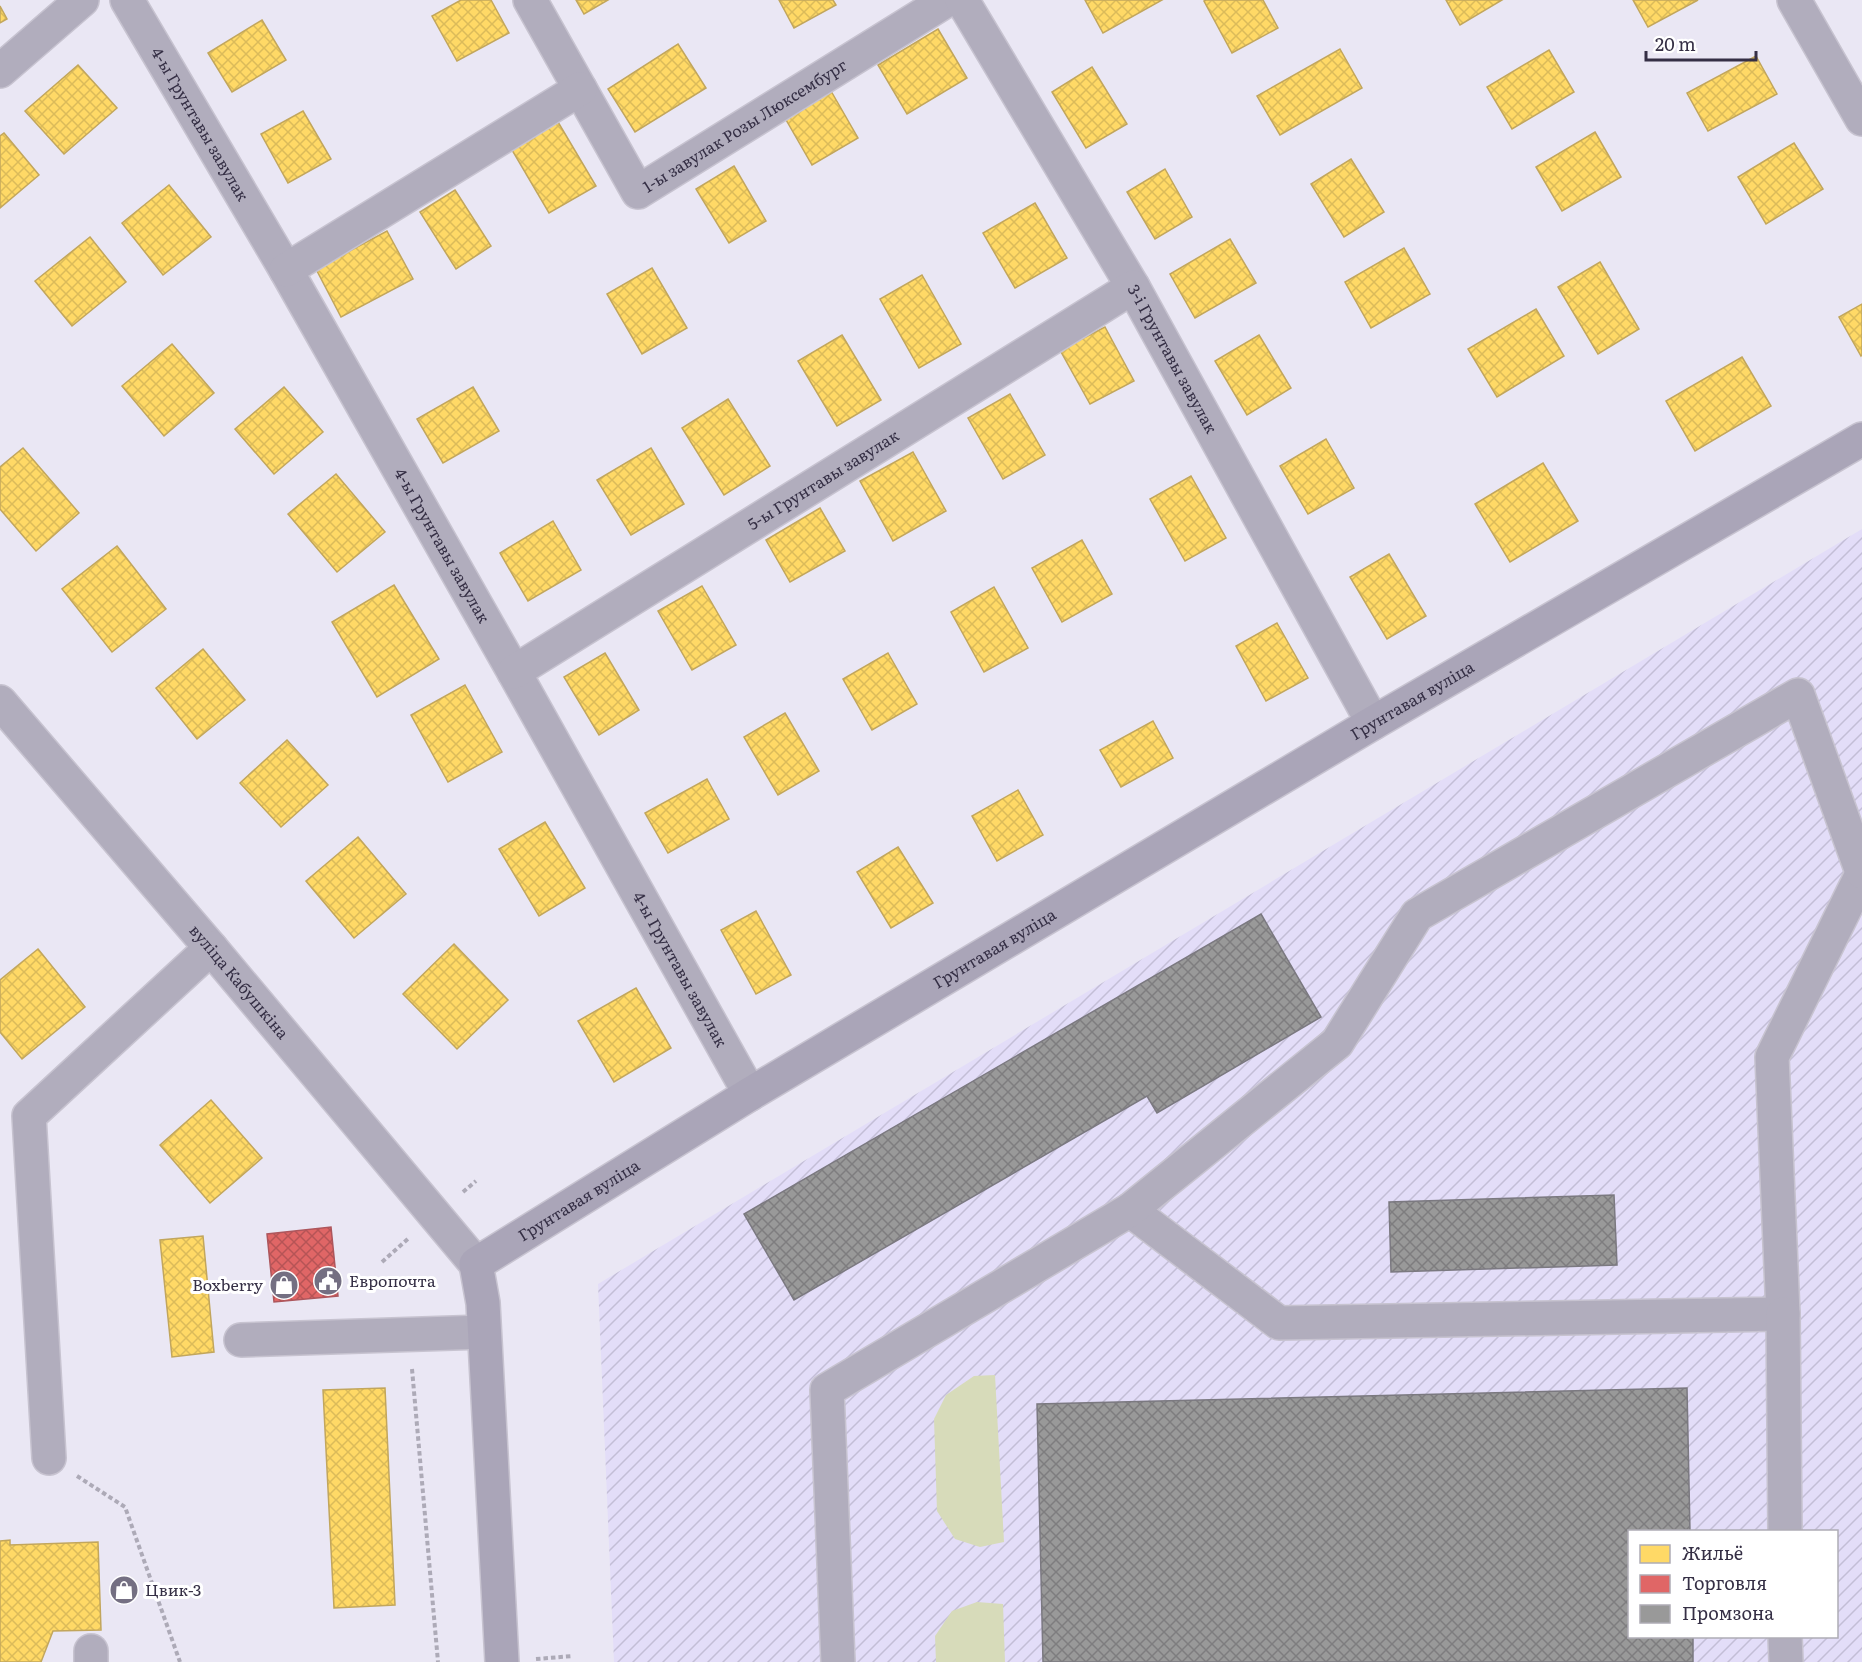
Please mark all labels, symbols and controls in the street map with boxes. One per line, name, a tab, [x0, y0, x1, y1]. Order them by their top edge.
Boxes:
scale bar	[1646, 24, 1756, 62]
text: 20 m	[1655, 30, 1696, 57]
street label: 4-ы Грунтавы завулак	[146, 42, 256, 205]
street label: 1-ы завулак Розы Люксембург	[637, 52, 851, 197]
street label: 3-і Грунтавы завулак	[1123, 279, 1224, 438]
street label: 5-ы Грунтавы завулак	[742, 422, 903, 535]
street label: 4-ы Грунтавы завулак	[390, 463, 497, 627]
street label: Грунтавая вуліца	[1345, 654, 1478, 745]
street label: 4-ы Грунтавы завулак	[628, 887, 734, 1051]
street label: Грунтавая вуліца	[928, 901, 1060, 994]
street label: вуліца Кабушкіна	[185, 918, 296, 1044]
street label: Грунтавая вуліца	[513, 1152, 644, 1246]
public building icon: Европочта	[312, 1265, 344, 1297]
place label: Европочта	[349, 1268, 436, 1292]
shop icon: Boxberry	[268, 1269, 300, 1301]
place label: Boxberry	[192, 1272, 264, 1296]
legend	[1628, 1530, 1838, 1638]
text: Жильё	[1682, 1539, 1743, 1566]
text: Торговля	[1682, 1569, 1767, 1596]
shop icon: Цвик-3	[108, 1574, 140, 1606]
place label: Цвик-3	[145, 1577, 201, 1601]
text: Промзона	[1682, 1599, 1774, 1626]

